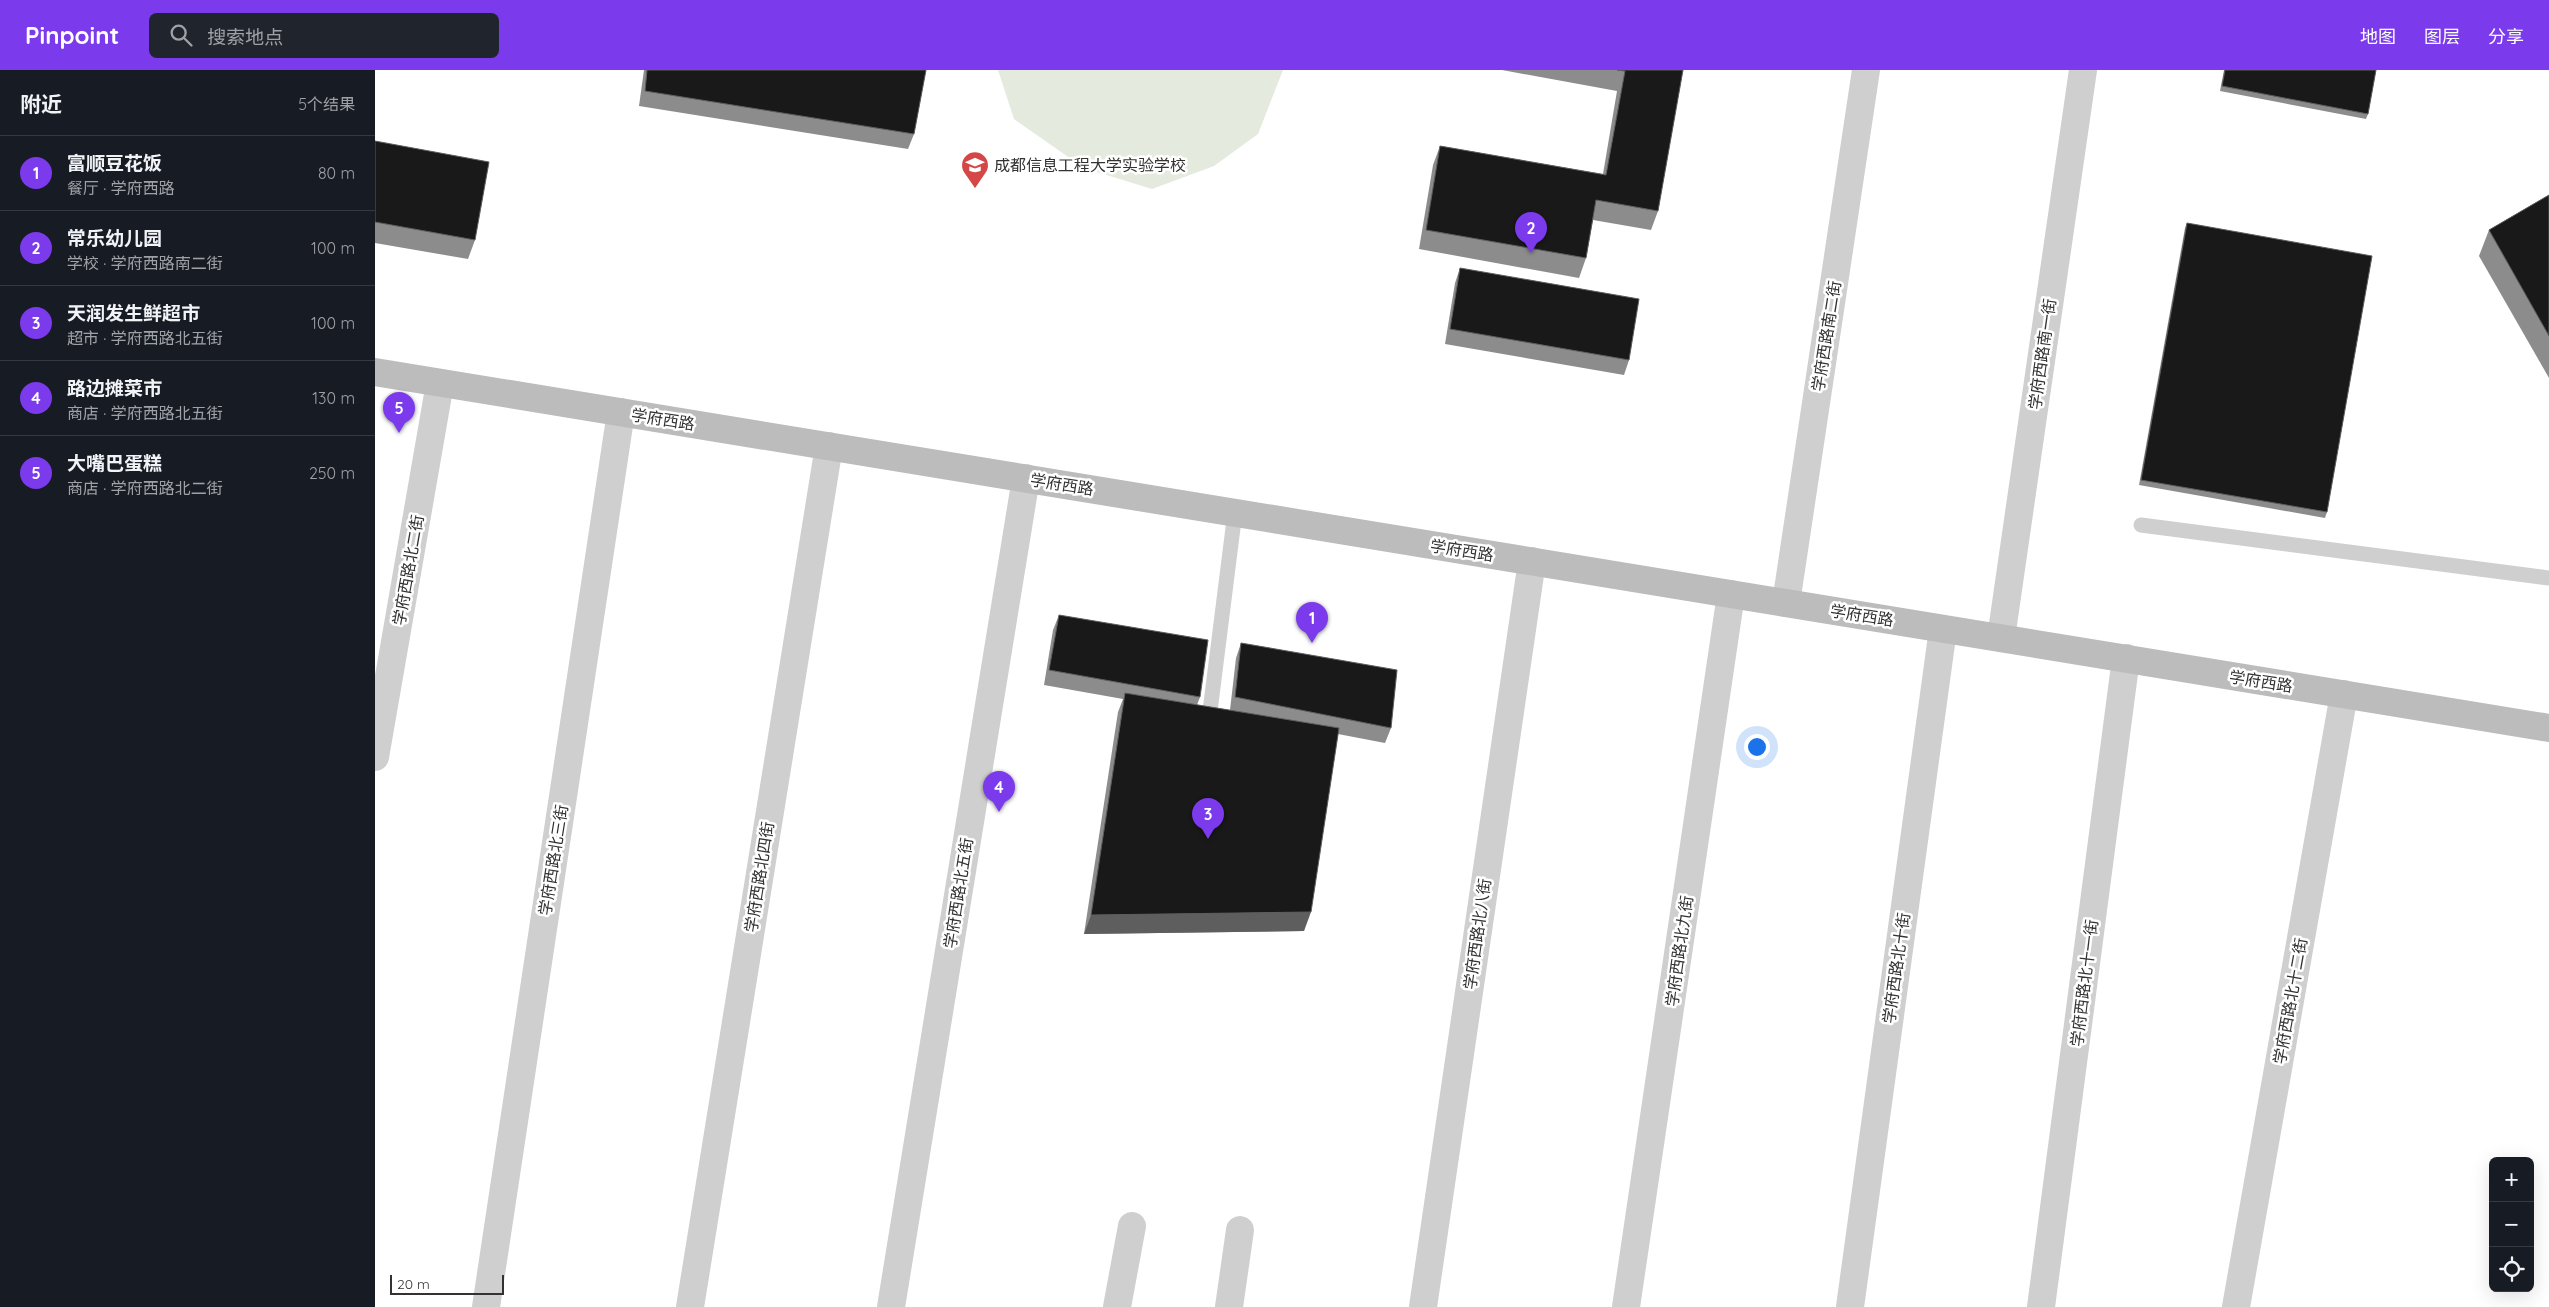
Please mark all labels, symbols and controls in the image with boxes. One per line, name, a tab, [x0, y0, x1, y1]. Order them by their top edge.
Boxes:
search box	[149, 13, 499, 58]
text: Pinpoint	[25, 20, 119, 50]
icon: search	[167, 21, 195, 49]
text: 搜索地点	[207, 25, 283, 49]
text: 地图	[2360, 25, 2396, 48]
text: 图层	[2424, 25, 2460, 48]
text: 分享	[2488, 25, 2524, 48]
text: 附近	[20, 91, 62, 117]
text: 5个结果	[298, 94, 355, 114]
school or university icon: 成都信息工程大学实验学校	[960, 150, 990, 189]
text: 富顺豆花饭	[67, 151, 162, 175]
place label: 成都信息工程大学实验学校	[994, 155, 1186, 175]
text: 1	[33, 163, 39, 183]
text: 80 m	[318, 163, 355, 183]
text: 餐厅 · 学府西路	[67, 178, 175, 198]
pin: 2	[1515, 212, 1547, 253]
text: 常乐幼儿园	[67, 226, 162, 250]
text: 2	[31, 238, 41, 258]
text: 100 m	[311, 238, 355, 258]
text: 学校 · 学府西路南二街	[67, 253, 223, 273]
street label: 学府西路南二街	[1807, 279, 1845, 393]
street label: 学府西路南一街	[2024, 297, 2060, 411]
text: 天润发生鲜超市	[67, 301, 200, 325]
text: 3	[32, 313, 40, 333]
text: 100 m	[311, 313, 355, 333]
text: 超市 · 学府西路北五街	[67, 328, 223, 348]
text: 路边摊菜市	[67, 376, 162, 400]
text: 4	[31, 388, 41, 408]
text: 130 m	[312, 388, 355, 408]
pin: 5	[383, 392, 415, 433]
text: 商店 · 学府西路北五街	[67, 403, 223, 423]
street label: 学府西路	[630, 404, 696, 434]
text: 大嘴巴蛋糕	[67, 451, 162, 475]
text: 5	[31, 463, 41, 483]
text: 250 m	[309, 463, 355, 483]
street label: 学府西路	[1029, 469, 1095, 499]
text: 商店 · 学府西路北二街	[67, 478, 223, 498]
street label: 学府西路北二街	[388, 513, 428, 627]
street label: 学府西路	[1429, 535, 1495, 565]
street label: 学府西路	[1829, 600, 1895, 630]
pin: 1	[1296, 602, 1328, 643]
street label: 学府西路	[2228, 666, 2294, 696]
your location	[1744, 734, 1770, 760]
pin: 4	[983, 771, 1015, 812]
pin: 3	[1192, 798, 1224, 839]
street label: 学府西路北三街	[534, 803, 572, 917]
street label: 学府西路北四街	[740, 820, 778, 934]
street label: 学府西路北五街	[939, 836, 977, 950]
street label: 学府西路北八街	[1459, 877, 1495, 991]
street label: 学府西路北九街	[1661, 894, 1697, 1008]
street label: 学府西路北十街	[1878, 911, 1914, 1025]
street label: 学府西路北十一街	[2066, 918, 2102, 1048]
street label: 学府西路北十二街	[2269, 936, 2311, 1066]
map controls	[2489, 1157, 2534, 1292]
button: +	[2489, 1157, 2534, 1202]
button: −	[2489, 1202, 2534, 1247]
button: locate	[2489, 1247, 2534, 1292]
scale bar	[390, 1272, 504, 1295]
text: 20 m	[397, 1275, 430, 1293]

